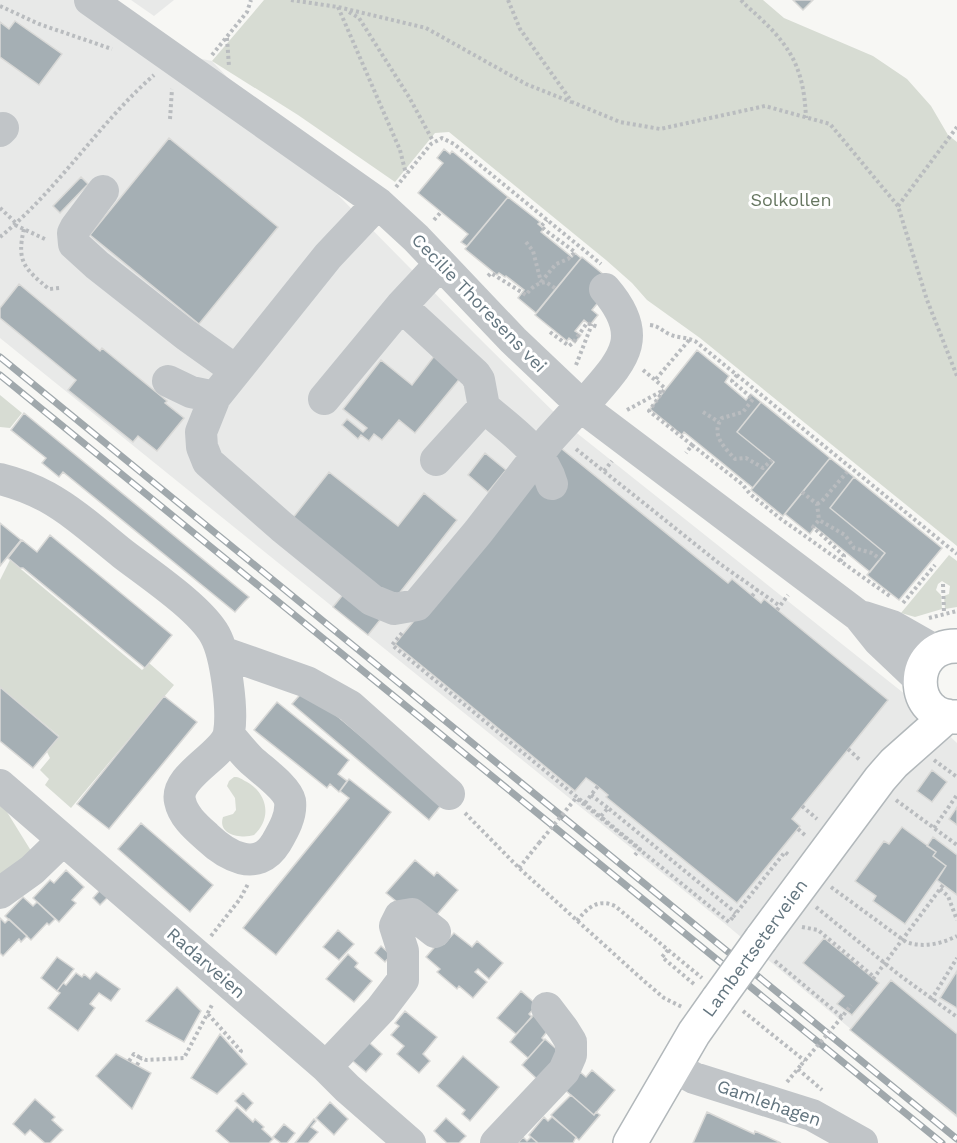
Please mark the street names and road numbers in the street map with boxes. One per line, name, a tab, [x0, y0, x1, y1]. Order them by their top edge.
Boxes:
street label: Cecilie Thoresens vei	[408, 229, 551, 376]
street label: Lambertseterveien	[698, 875, 812, 1021]
street label: Radarveien	[163, 923, 250, 1002]
street label: Gamlehagen	[714, 1075, 824, 1130]

